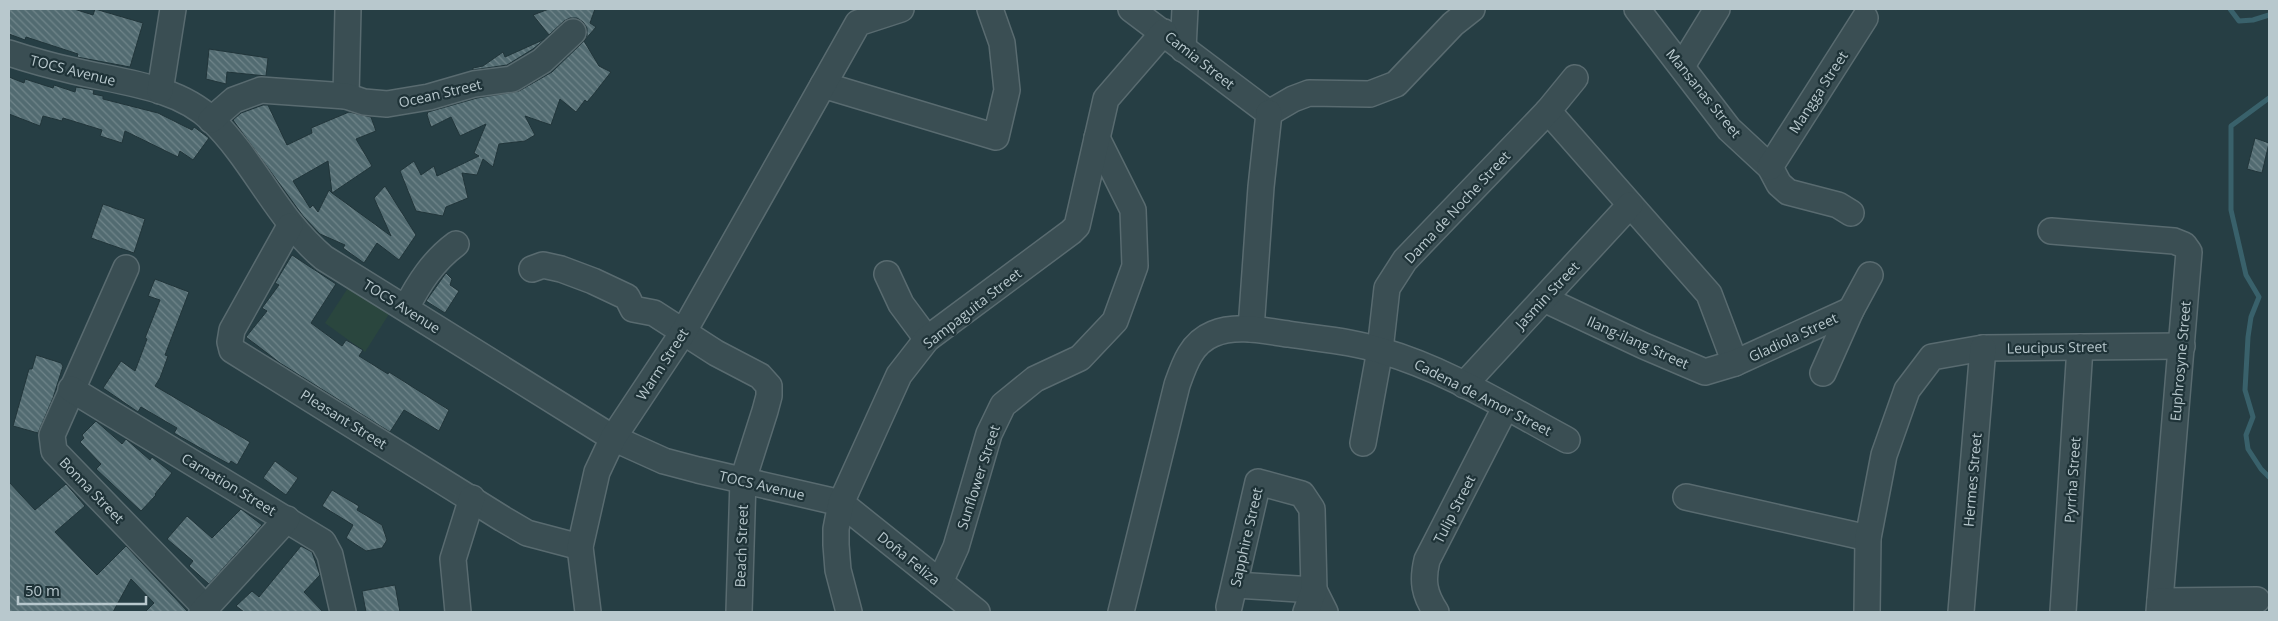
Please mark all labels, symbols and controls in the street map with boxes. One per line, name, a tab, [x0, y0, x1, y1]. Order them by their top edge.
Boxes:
street label: Camia Street	[1161, 27, 1239, 93]
street label: Mansanas Street	[1662, 45, 1746, 141]
street label: Mangga Street	[1784, 47, 1852, 137]
street label: TOCS Avenue	[28, 50, 118, 90]
street label: Ocean Street	[397, 74, 483, 112]
street label: Dama de Noche Street	[1400, 147, 1514, 267]
street label: Jasmin Street	[1509, 257, 1583, 334]
street label: Sampaguita Street	[919, 264, 1025, 352]
street label: TOCS Avenue	[360, 275, 444, 337]
street label: Euphrosyne Street	[2165, 300, 2195, 422]
street label: Gladiola Street	[1745, 308, 1841, 366]
street label: Ilang-ilang Street	[1584, 311, 1692, 373]
street label: Warm Street	[632, 324, 692, 404]
street label: Leucipus Street	[2007, 337, 2107, 357]
street label: Cadena de Amor Street	[1411, 354, 1555, 440]
street label: Pleasant Street	[297, 385, 391, 453]
street label: Sunflower Street	[952, 422, 1004, 532]
street label: Hermes Street	[1958, 432, 1986, 528]
street label: Pyrrha Street	[2060, 436, 2084, 524]
street label: Carnation Street	[178, 448, 280, 520]
street label: Bonna Street	[56, 453, 128, 527]
street label: TOCS Avenue	[717, 466, 807, 504]
street label: Tulip Street	[1429, 471, 1479, 547]
street label: Sapphire Street	[1225, 486, 1267, 588]
street label: Beach Street	[730, 504, 752, 588]
street label: Doña Feliza	[874, 527, 944, 589]
scale bar	[18, 574, 145, 606]
text: 50 m	[25, 580, 60, 600]

